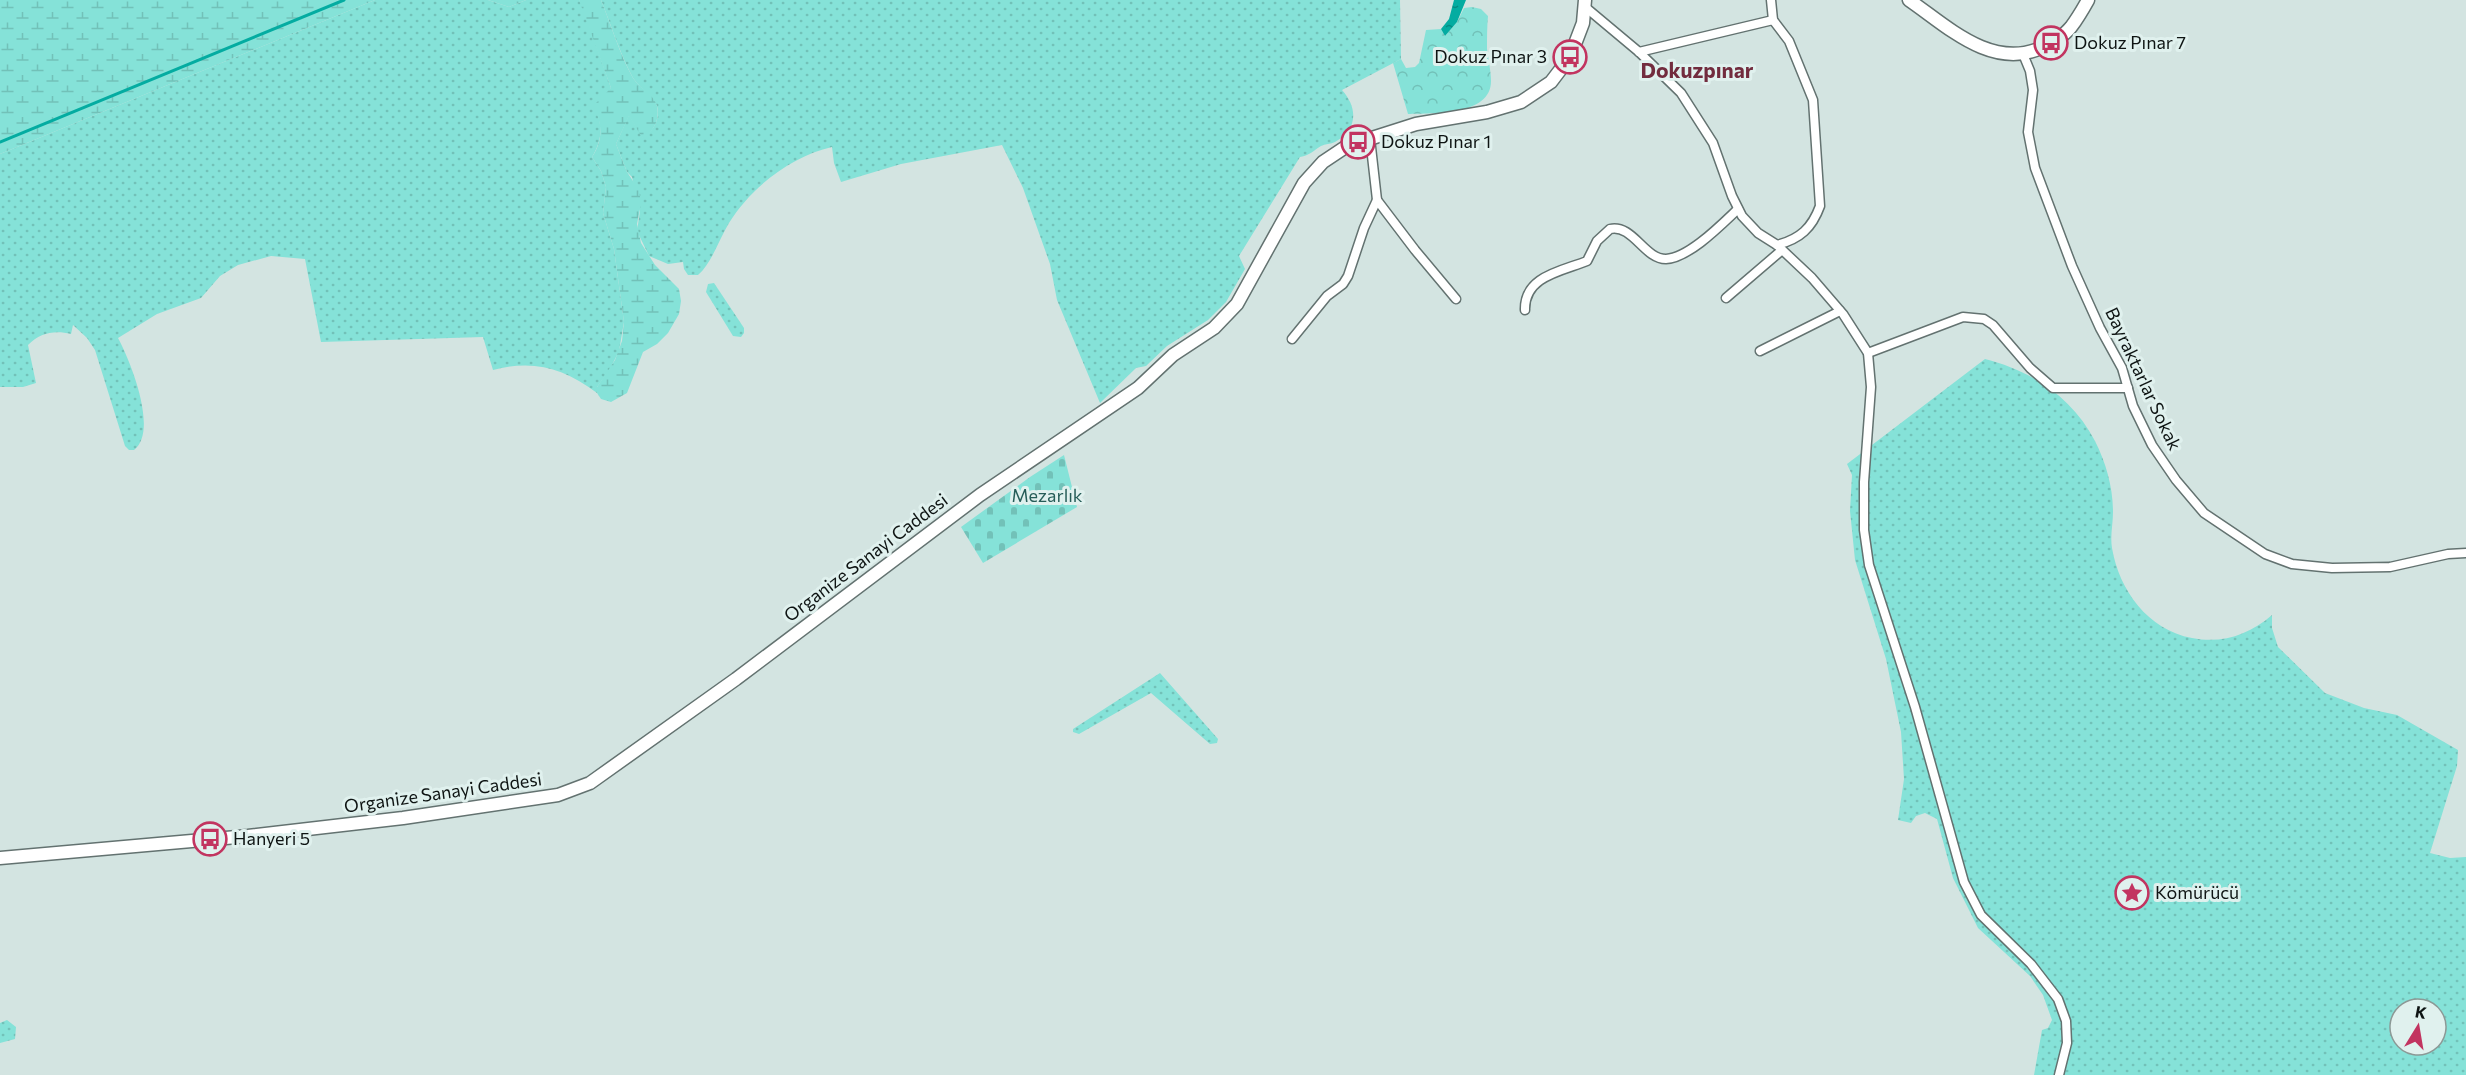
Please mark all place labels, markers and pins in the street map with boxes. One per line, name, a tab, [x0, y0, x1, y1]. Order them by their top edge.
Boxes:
bus stop icon: Dokuz Pınar 7	[2033, 25, 2069, 61]
place label: Dokuz Pınar 7	[2074, 31, 2186, 53]
bus stop icon: Dokuz Pınar 3	[1552, 39, 1588, 75]
place label: Dokuz Pınar 3	[1434, 45, 1547, 67]
bus stop icon: Dokuz Pınar 1	[1340, 124, 1376, 160]
place label: Dokuz Pınar 1	[1381, 130, 1491, 152]
bus stop icon: Hanyeri 5	[192, 821, 228, 857]
place label: Hanyeri 5	[233, 827, 310, 849]
place icon: Kömürücü	[2114, 875, 2150, 911]
place label: Kömürücü	[2155, 881, 2239, 903]

